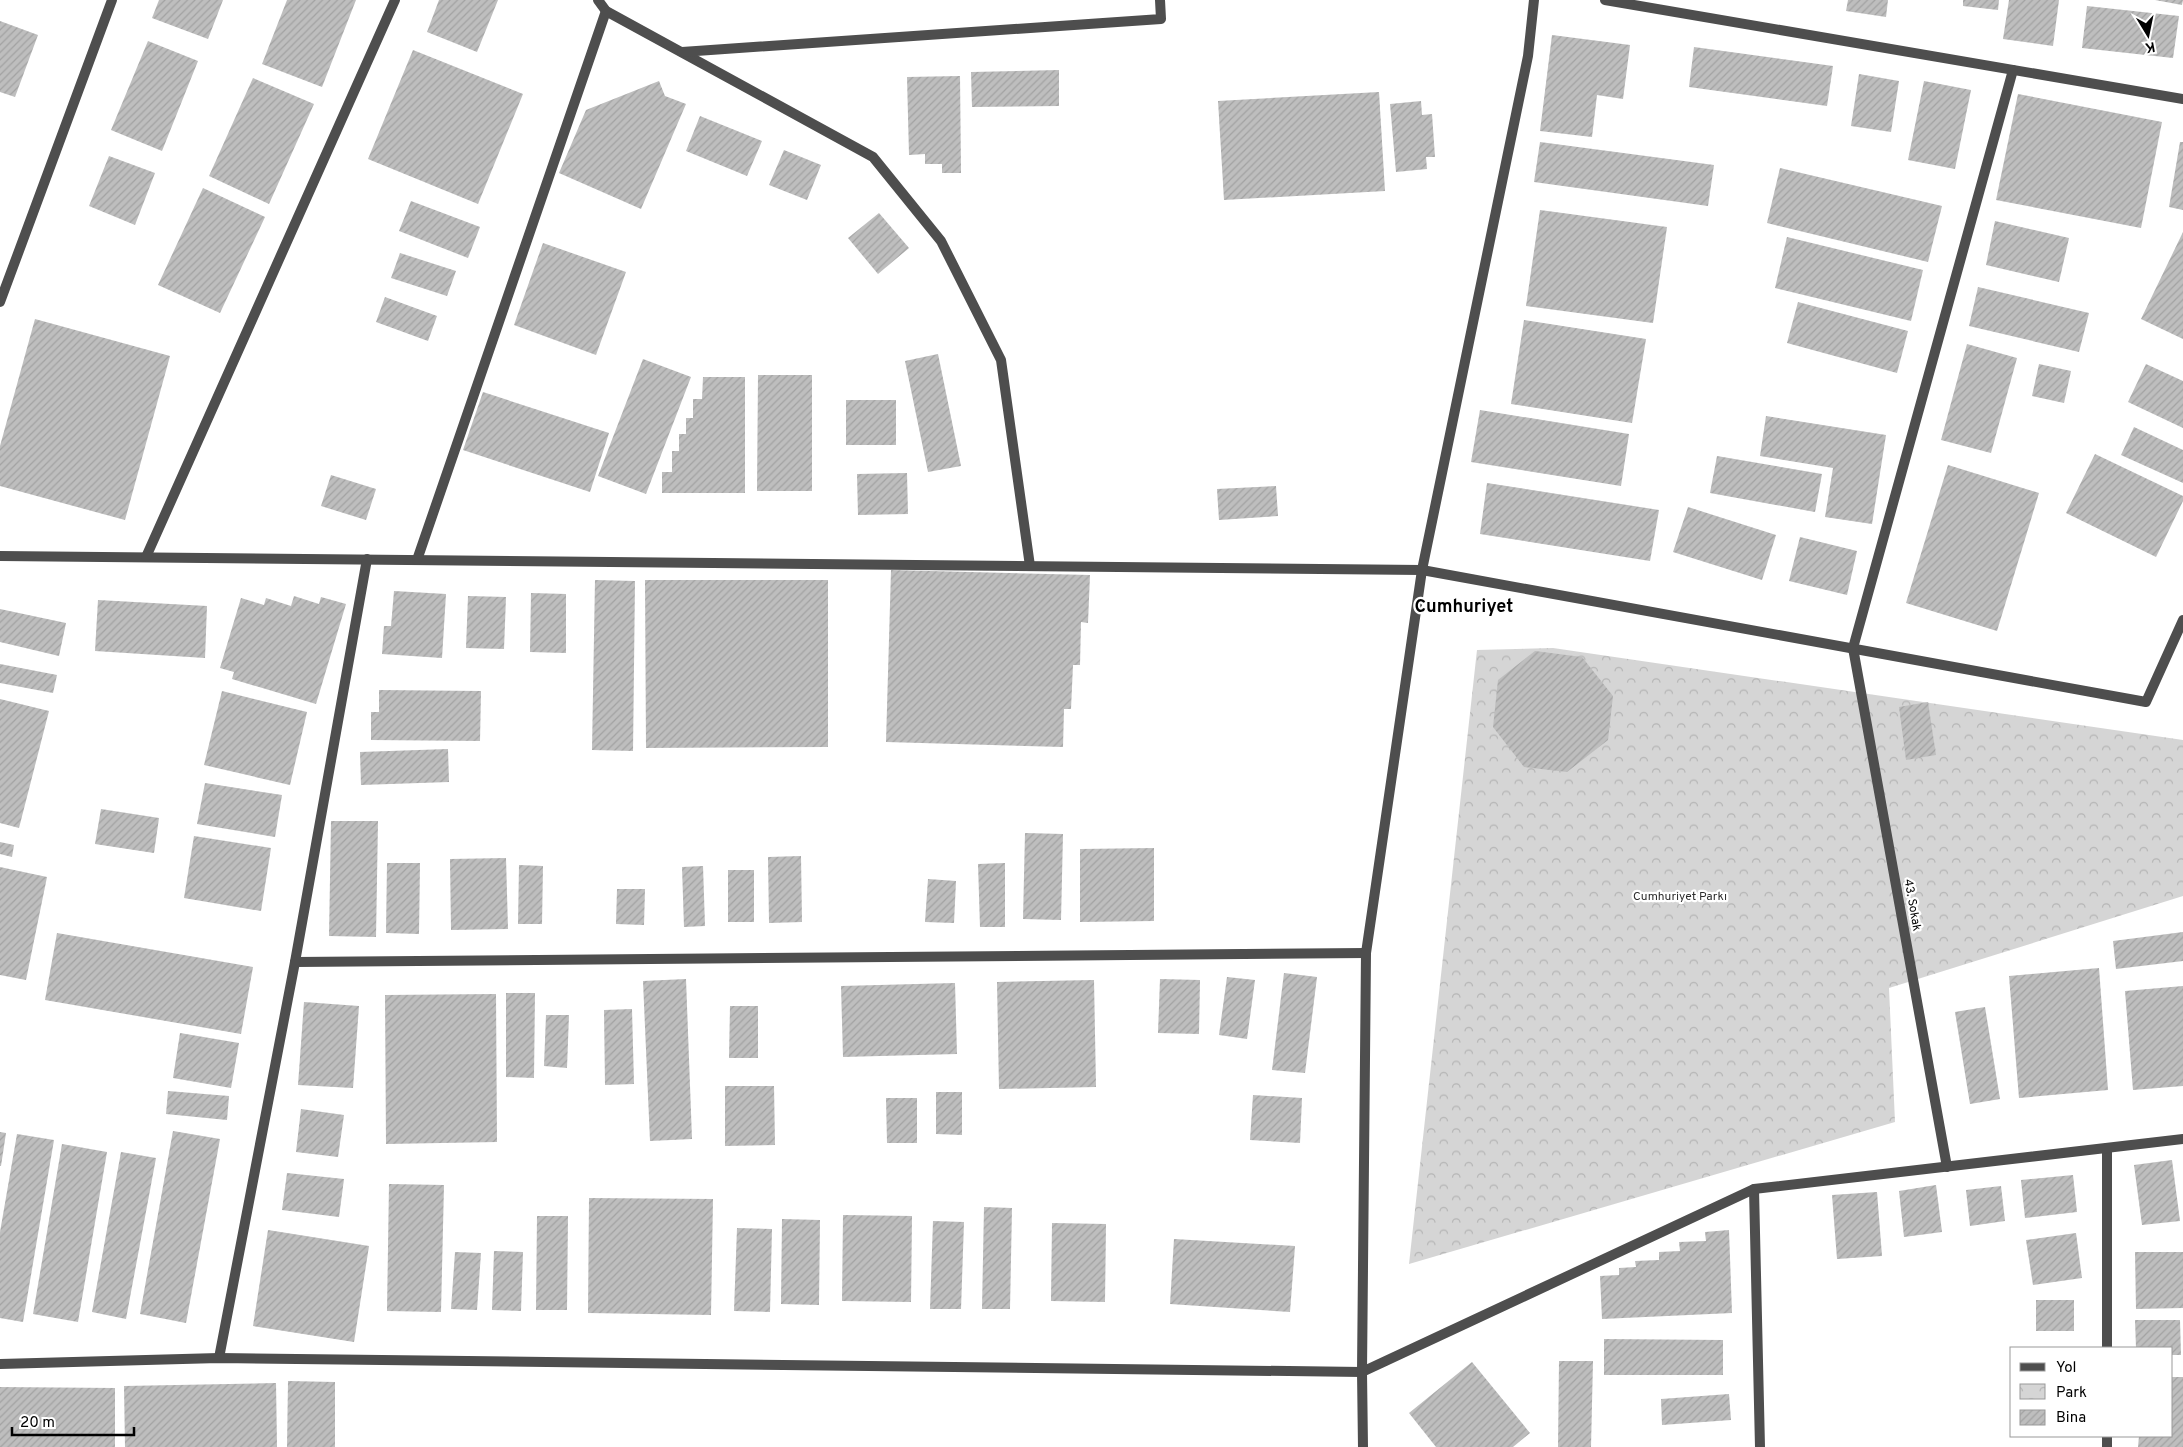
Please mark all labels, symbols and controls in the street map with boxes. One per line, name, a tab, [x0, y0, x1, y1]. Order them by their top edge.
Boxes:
north arrow	[2123, 10, 2173, 60]
text: K	[2144, 37, 2156, 56]
district label: Cumhuriyet	[1415, 596, 1513, 619]
street label: 43. Sokak	[1900, 878, 1924, 932]
park label: Cumhuriyet Parkı	[1633, 889, 1727, 905]
legend	[2010, 1347, 2173, 1437]
text: Yol	[2056, 1359, 2077, 1378]
text: Park	[2056, 1384, 2087, 1403]
scale bar	[12, 1404, 135, 1436]
text: Bina	[2056, 1409, 2086, 1428]
text: 20 m	[20, 1414, 55, 1433]

